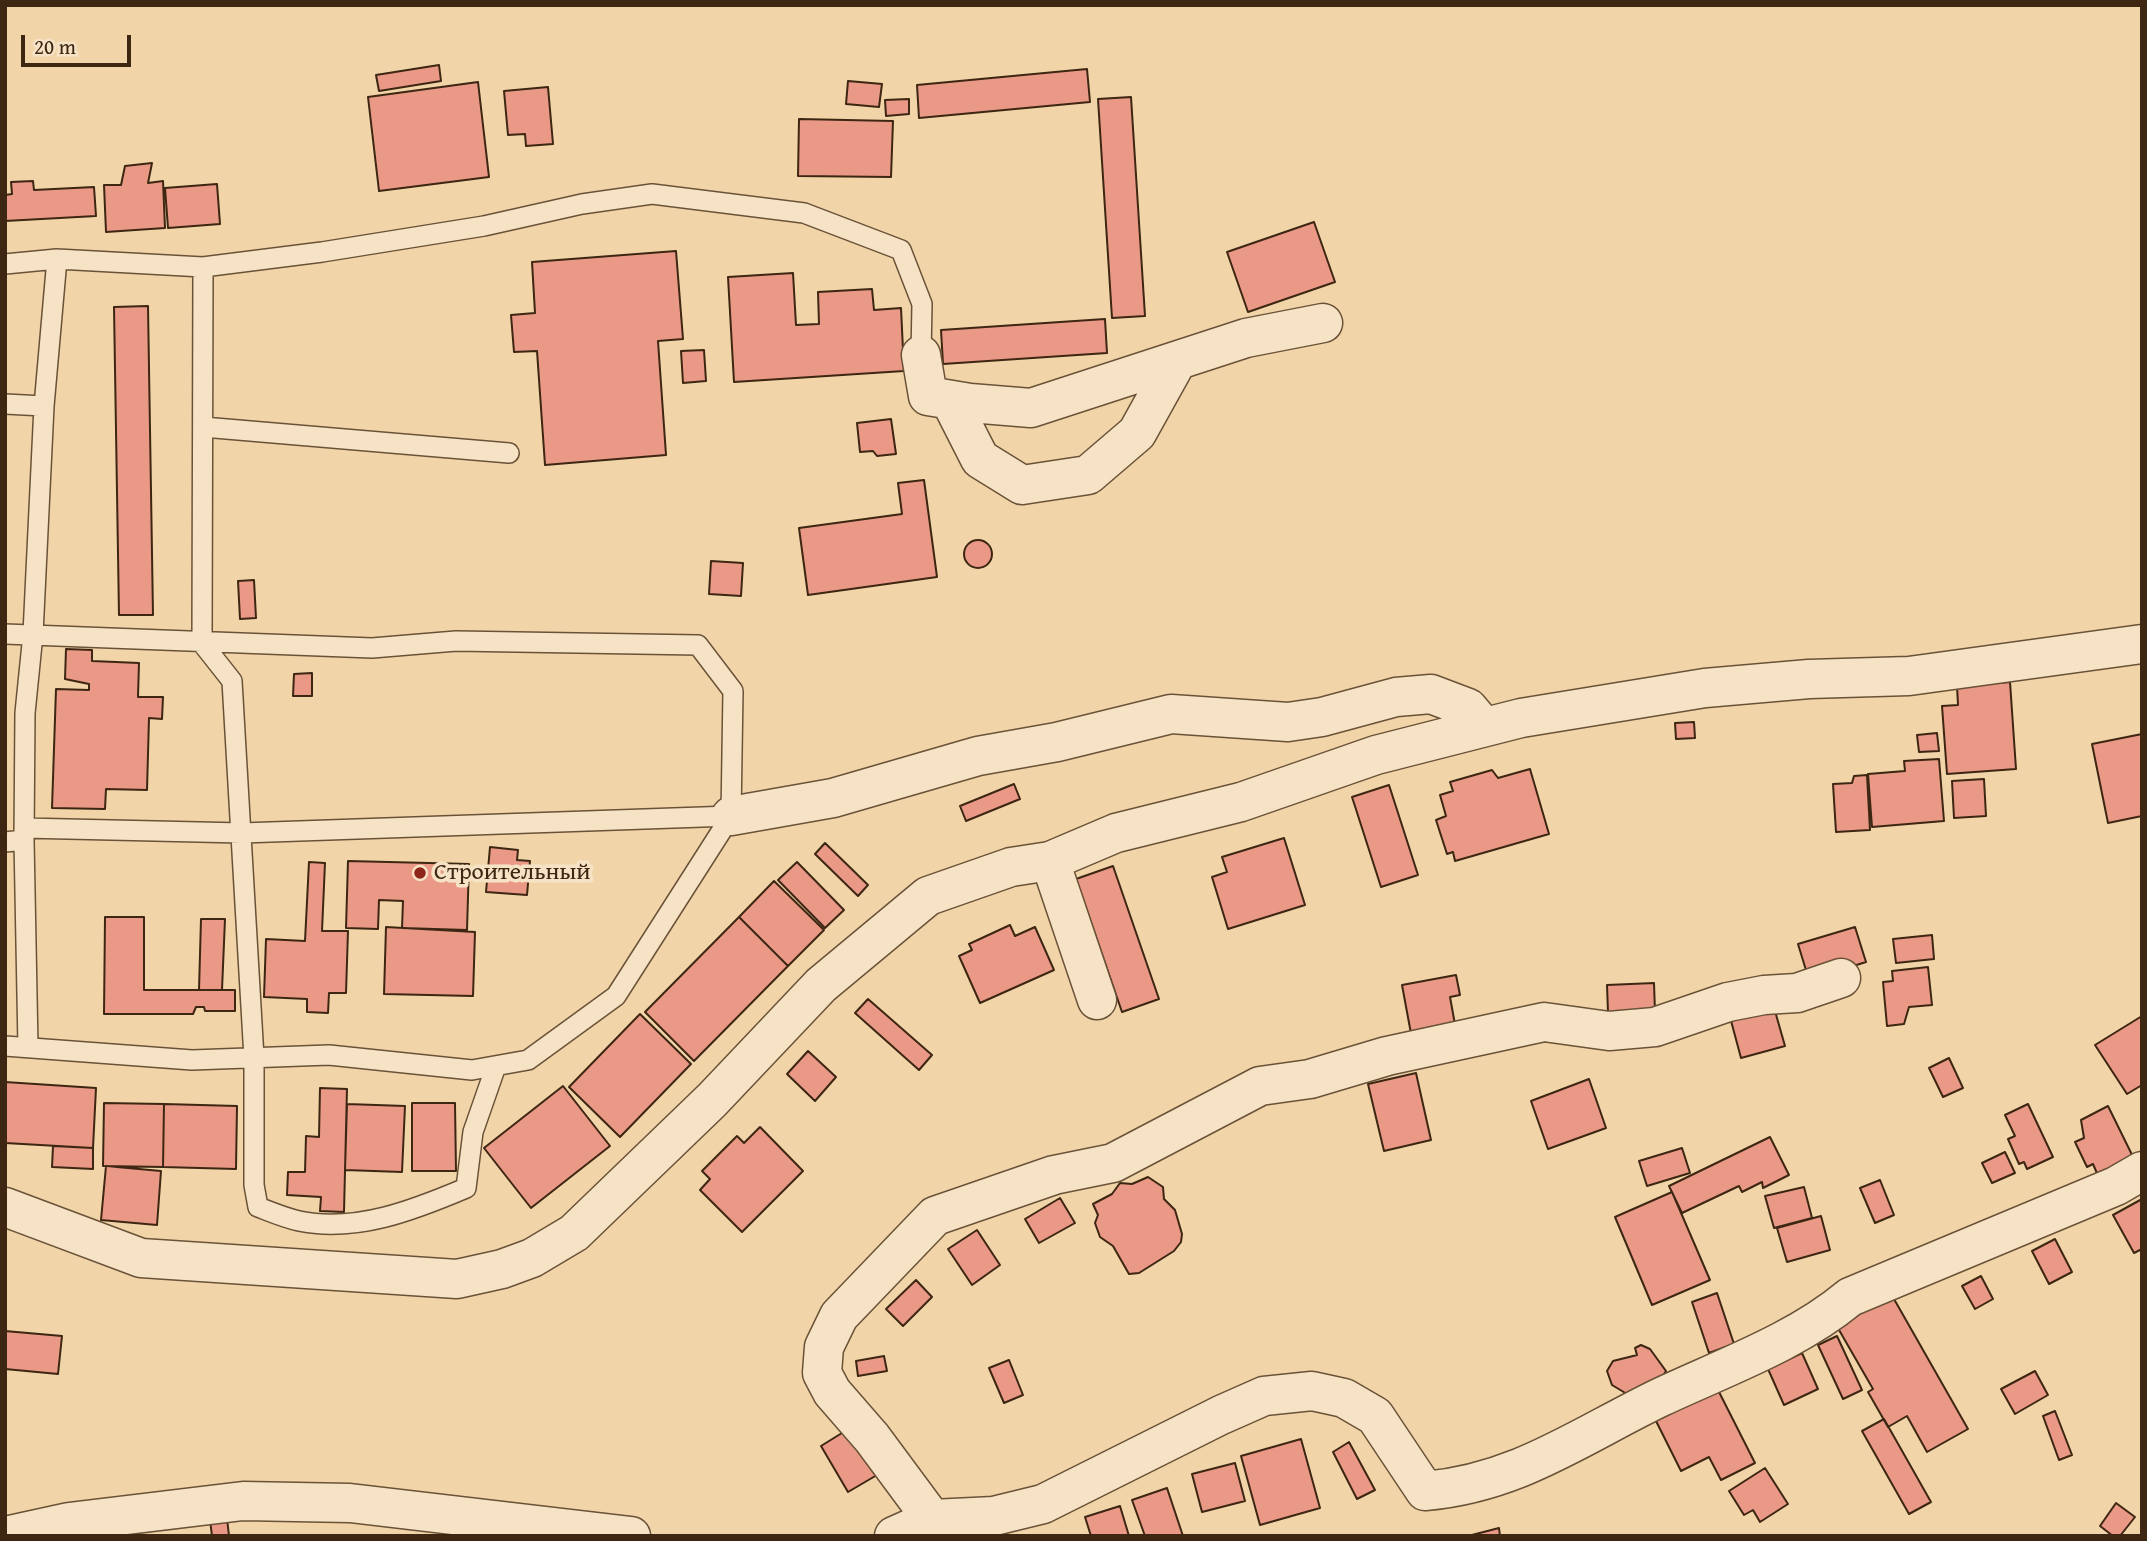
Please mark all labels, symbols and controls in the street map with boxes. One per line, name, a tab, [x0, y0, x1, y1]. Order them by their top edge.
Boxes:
scale bar	[24, 21, 135, 65]
text: 20 m	[34, 31, 76, 62]
place label: Строительный	[434, 859, 590, 887]
marker: Строительный	[412, 865, 428, 881]

